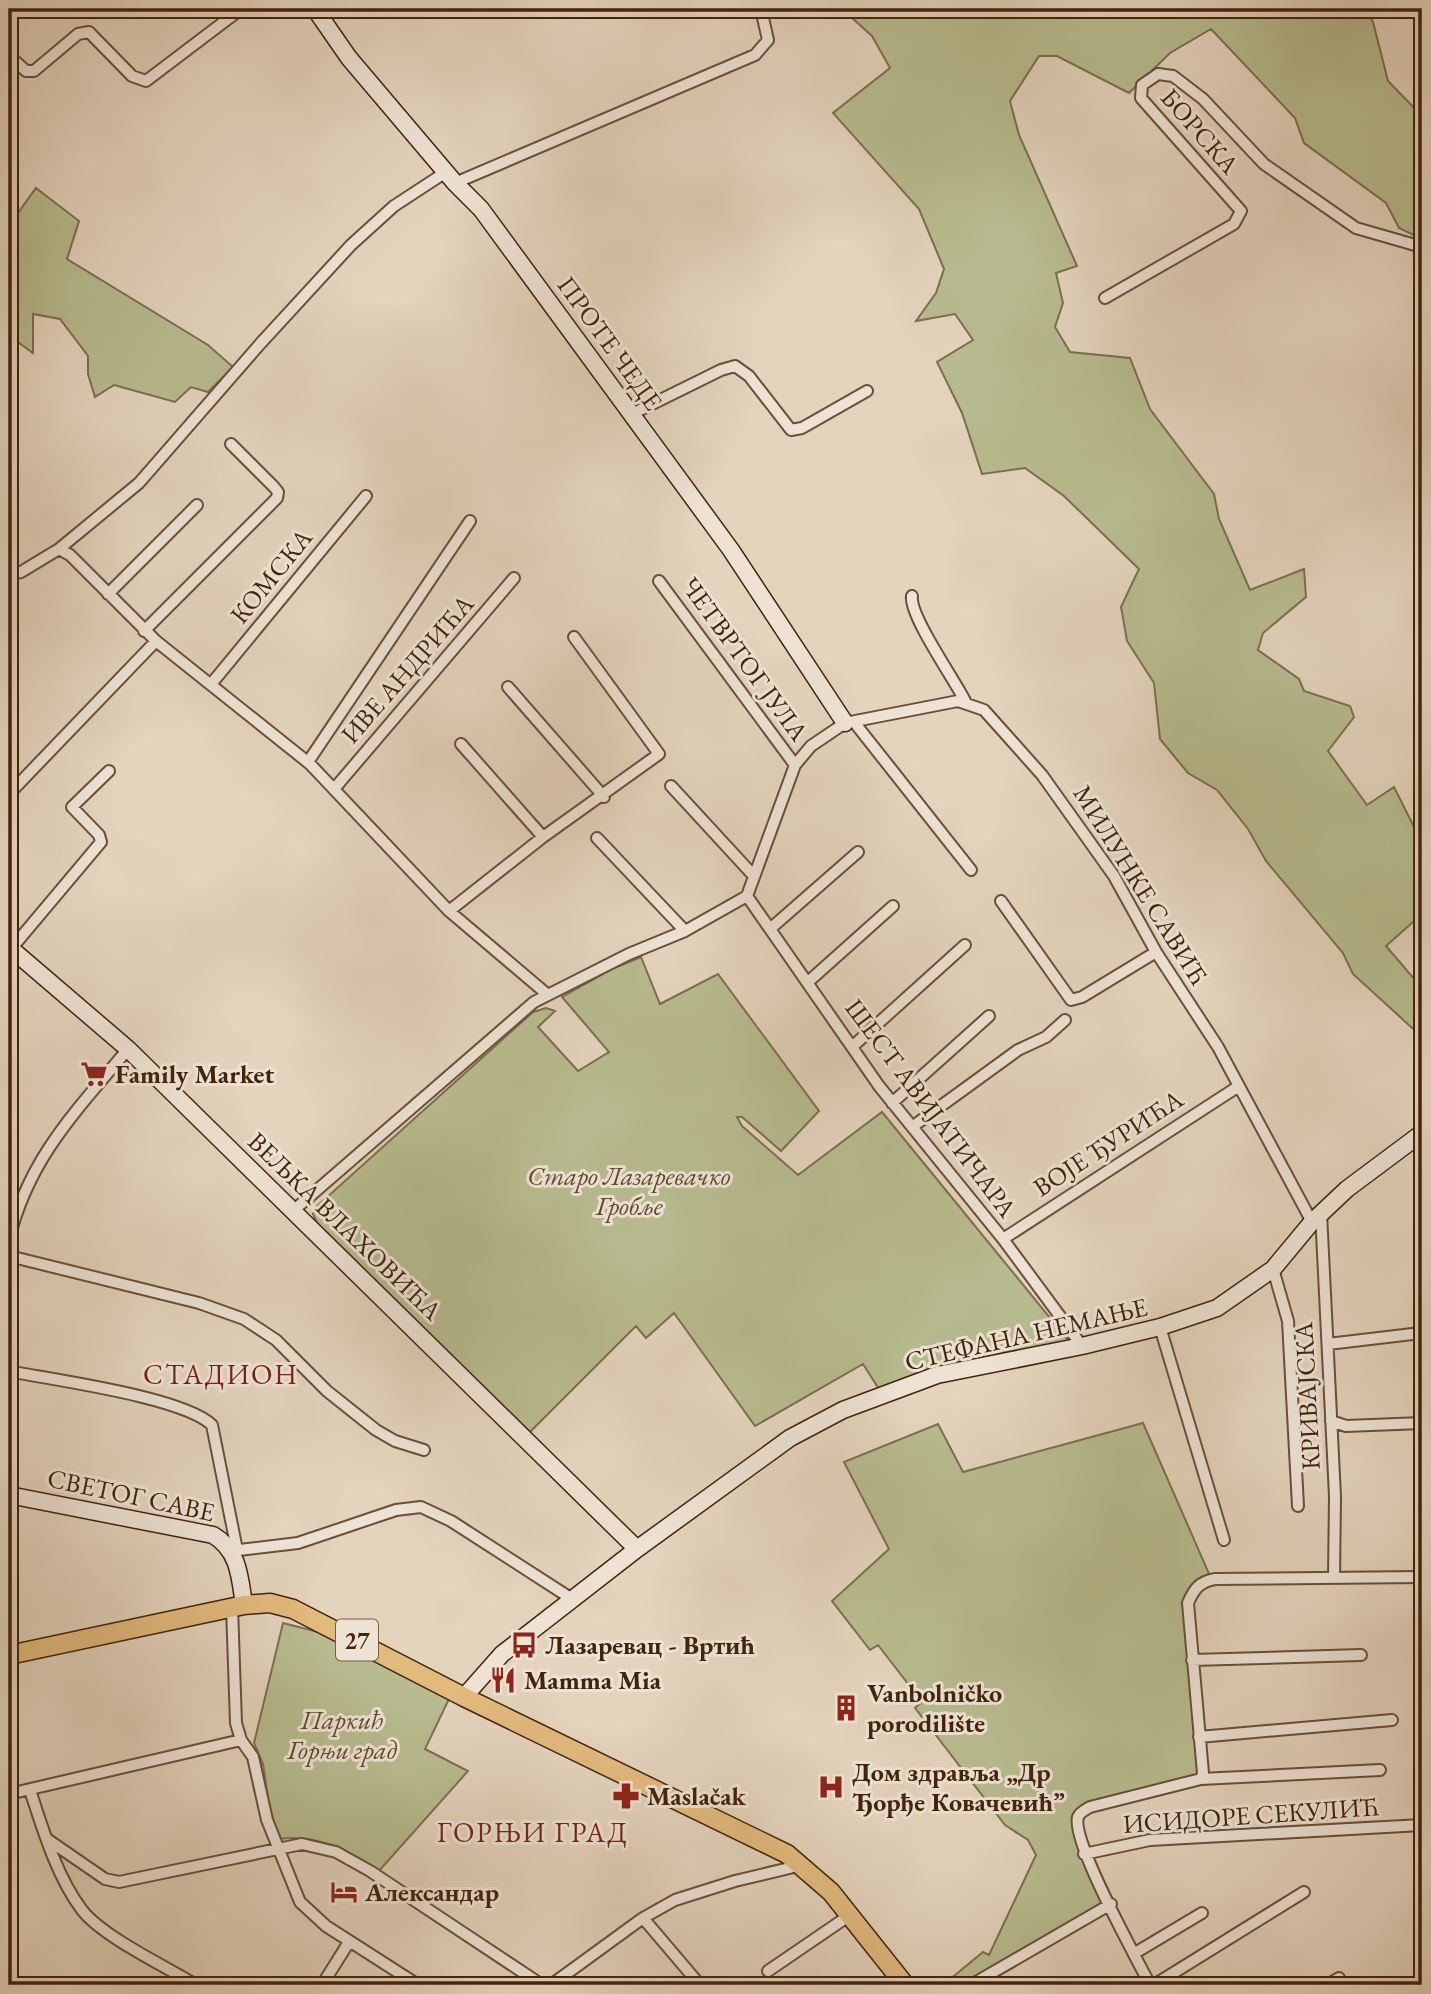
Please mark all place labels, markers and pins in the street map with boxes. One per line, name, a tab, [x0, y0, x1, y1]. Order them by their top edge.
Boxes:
place label: Family Market	[115, 1057, 274, 1091]
supermarket icon: Family Market	[79, 1059, 109, 1089]
place label: Лазаревац - Вртић	[545, 1628, 755, 1662]
bus stop icon: Лазаревац - Вртић	[509, 1630, 539, 1660]
place label: Mamma Mia	[524, 1663, 662, 1697]
restaurant icon: Mamma Mia	[488, 1665, 518, 1695]
place label: Vanbolničko porodilište	[867, 1676, 1002, 1740]
building icon: Vanbolničko porodilište	[831, 1693, 861, 1723]
place label: Дом здравља „Др Ђорђе Ковачевић”	[852, 1755, 1065, 1819]
hospital icon: Дом здравља „Др Ђорђе Ковачевић”	[816, 1772, 846, 1802]
place label: Maslačak	[647, 1779, 747, 1813]
pharmacy icon: Maslačak	[611, 1781, 641, 1811]
place label: Александар	[364, 1875, 499, 1909]
hotel icon: Александар	[329, 1877, 359, 1907]

